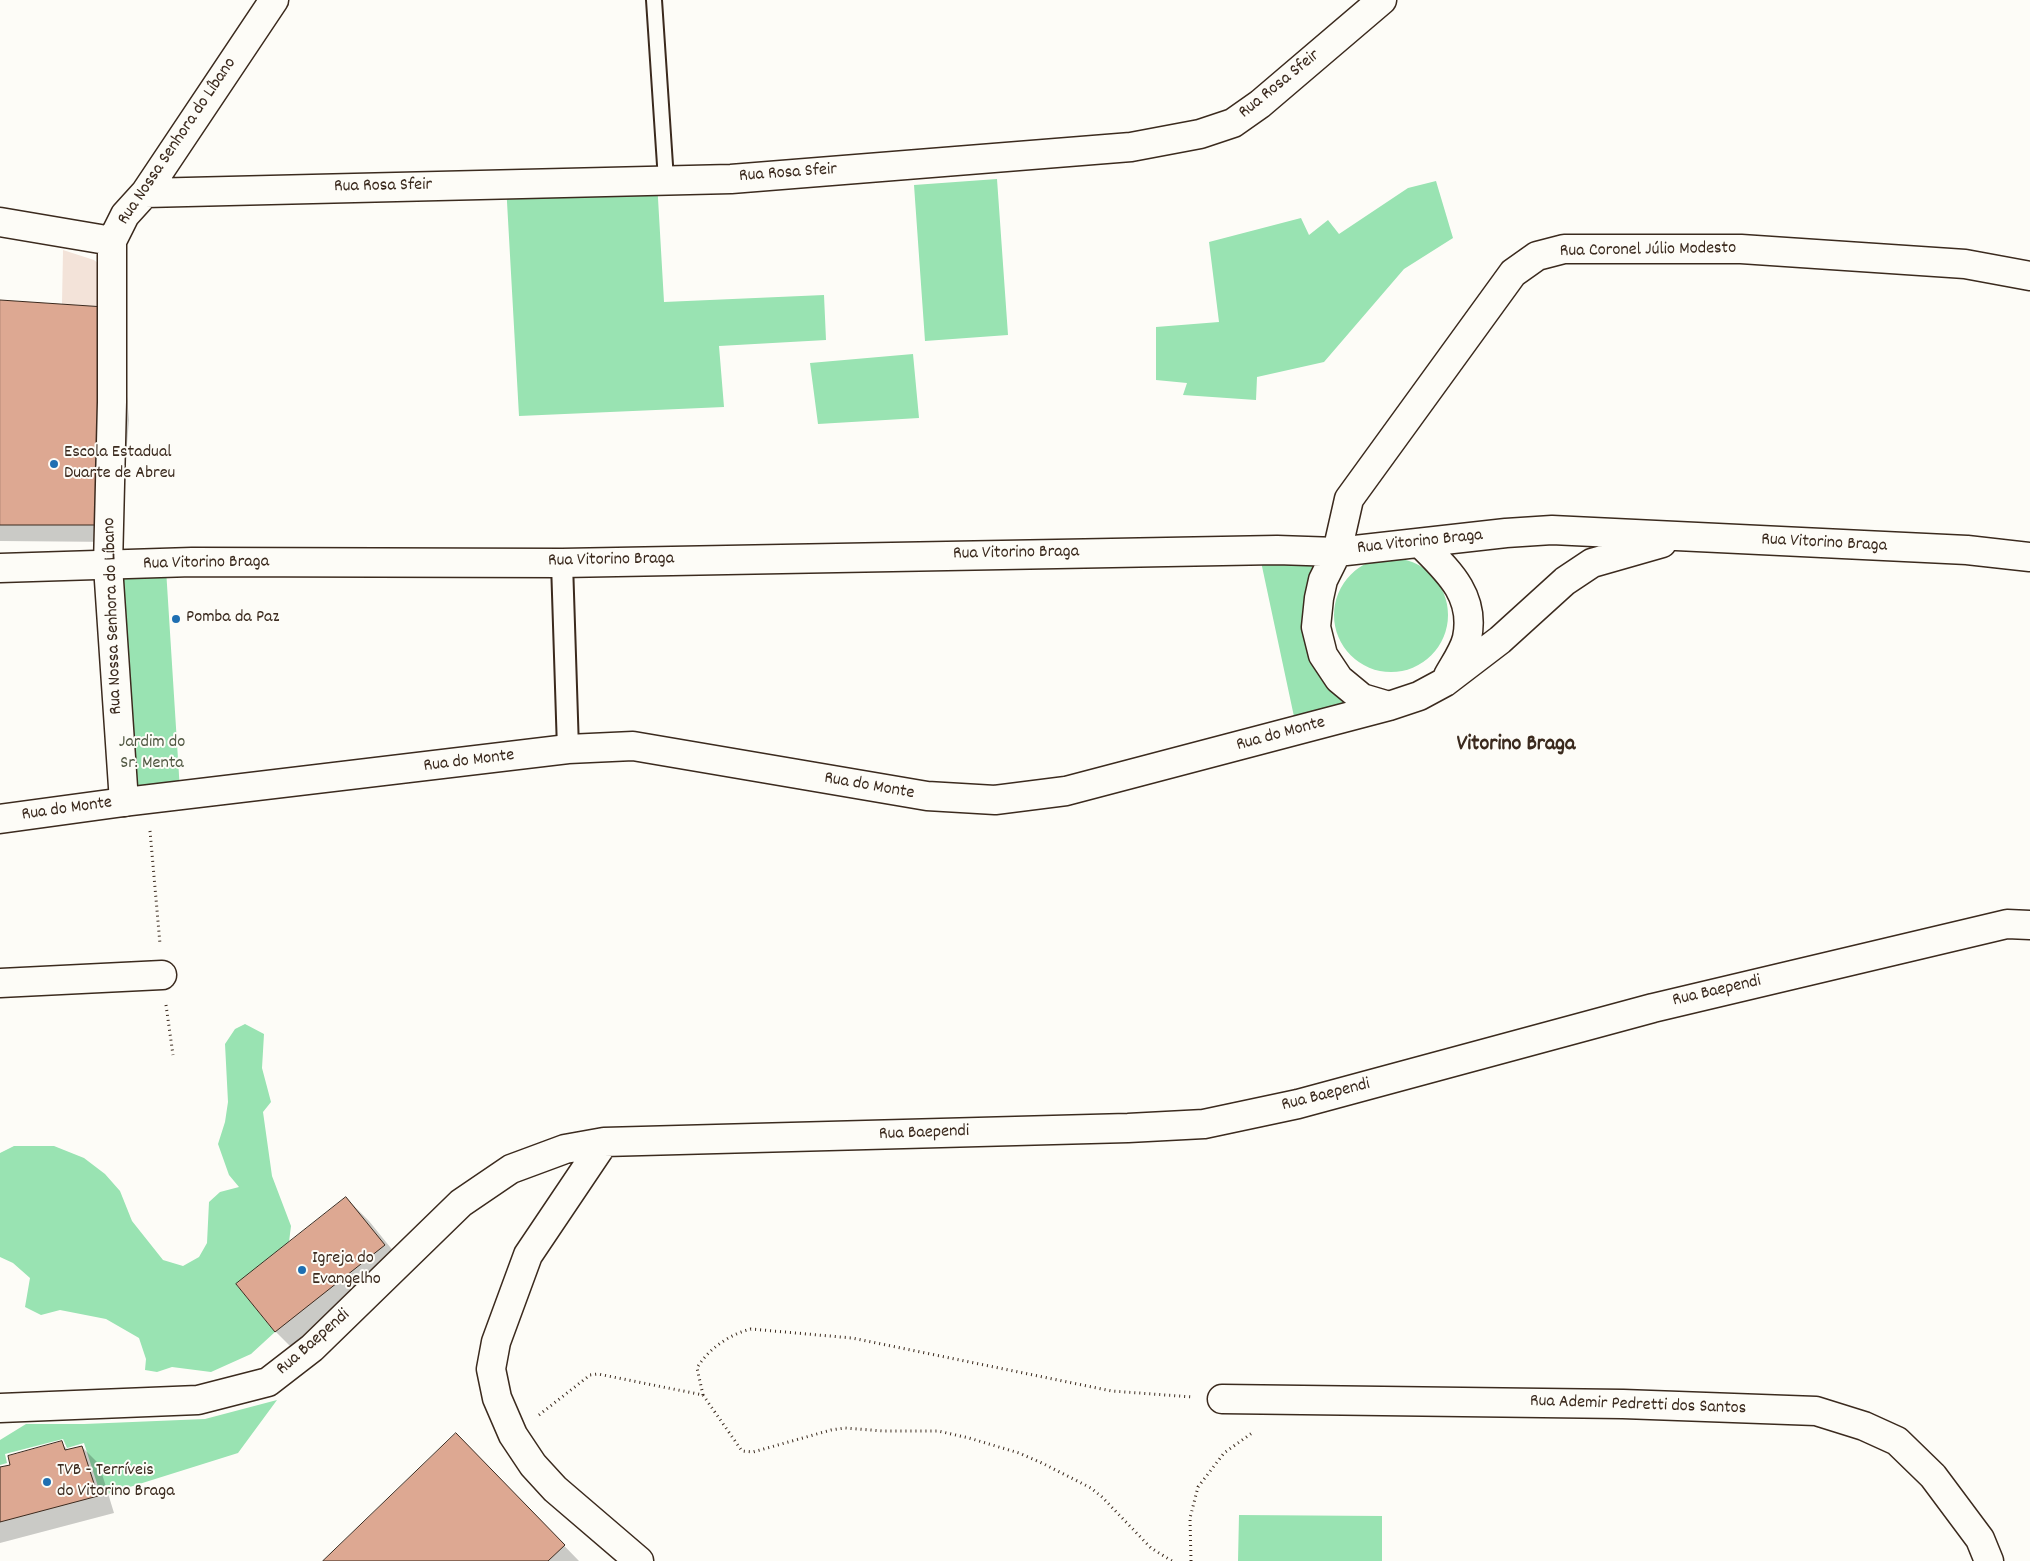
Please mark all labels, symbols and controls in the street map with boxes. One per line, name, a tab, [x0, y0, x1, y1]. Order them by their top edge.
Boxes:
street label: Rua Rosa Sfeir	[1235, 46, 1325, 124]
street label: Rua Nossa Senhora do Líbano	[114, 54, 242, 230]
street label: Rua Rosa Sfeir	[738, 160, 838, 188]
street label: Rua Rosa Sfeir	[334, 175, 432, 199]
street label: Rua Coronel Júlio Modesto	[1560, 239, 1736, 263]
place label: Escola Estadual Duarte de Abreu	[64, 443, 175, 486]
marker: Escola Estadual Duarte de Abreu	[48, 458, 60, 470]
street label: Rua Nossa Senhora do Líbano	[100, 517, 128, 715]
street label: Rua Vitorino Braga	[1356, 526, 1484, 560]
street label: Rua Vitorino Braga	[1760, 530, 1888, 558]
street label: Rua Vitorino Braga	[953, 542, 1079, 566]
street label: Rua Vitorino Braga	[548, 549, 674, 573]
street label: Rua Vitorino Braga	[143, 552, 269, 576]
place label: Pomba da Paz	[186, 608, 279, 630]
marker: Pomba da Paz	[170, 613, 182, 625]
street label: Rua do Monte	[1234, 713, 1328, 757]
park label: Jardim do Sr. Menta	[119, 733, 185, 776]
district label: Vitorino Braga	[1457, 733, 1575, 759]
street label: Rua do Monte	[422, 746, 516, 778]
street label: Rua do Monte	[822, 768, 916, 806]
street label: Rua do Monte	[20, 793, 114, 827]
street label: Rua Baependi	[1671, 971, 1763, 1013]
street label: Rua Baependi	[1280, 1075, 1372, 1117]
street label: Rua Baependi	[879, 1122, 969, 1146]
place label: Igreja do Evangelho	[312, 1249, 381, 1292]
marker: Igreja do Evangelho	[296, 1264, 308, 1276]
street label: Rua Baependi	[273, 1305, 355, 1381]
street label: Rua Ademir Pedretti dos Santos	[1529, 1391, 1747, 1421]
place label: TVB - Terríveis do Vitorino Braga	[57, 1461, 175, 1504]
marker: TVB - Terríveis do Vitorino Braga	[41, 1476, 53, 1488]

